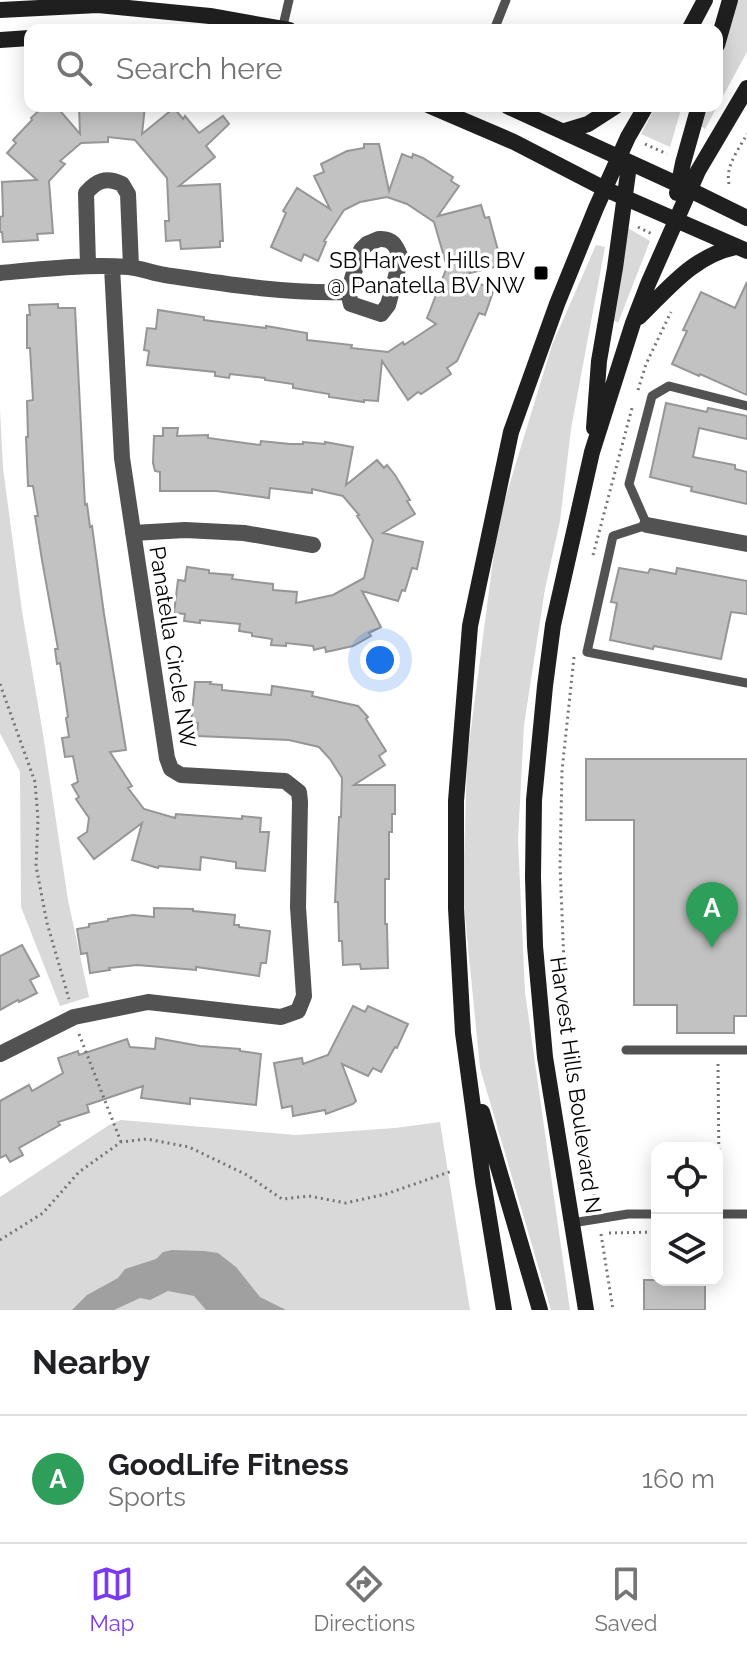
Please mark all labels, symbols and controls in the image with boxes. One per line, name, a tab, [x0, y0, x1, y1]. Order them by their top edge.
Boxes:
search box	[24, 24, 723, 112]
icon: search	[52, 46, 96, 90]
text: Search here	[116, 51, 283, 86]
place label: SB Harvest Hills BV @ Panatella BV NW	[327, 247, 525, 298]
marker: SB Harvest Hills BV @ Panatella BV NW	[532, 264, 550, 282]
street label: Panatella Circle NW	[144, 544, 202, 750]
your location	[360, 640, 400, 680]
pin: A	[686, 882, 738, 948]
street label: Harvest Hills Boulevard N	[545, 955, 607, 1215]
map controls	[651, 1142, 723, 1286]
button: locate	[651, 1142, 723, 1214]
button: layers	[651, 1214, 723, 1286]
text: Nearby	[32, 1342, 150, 1382]
text: GoodLife Fitness	[108, 1447, 349, 1482]
text: A	[49, 1464, 67, 1494]
text: 160 m	[642, 1464, 715, 1494]
text: Sports	[108, 1482, 186, 1512]
tab: Map	[90, 1562, 134, 1636]
tab: Directions	[314, 1562, 415, 1636]
tab: Saved	[594, 1562, 657, 1636]

